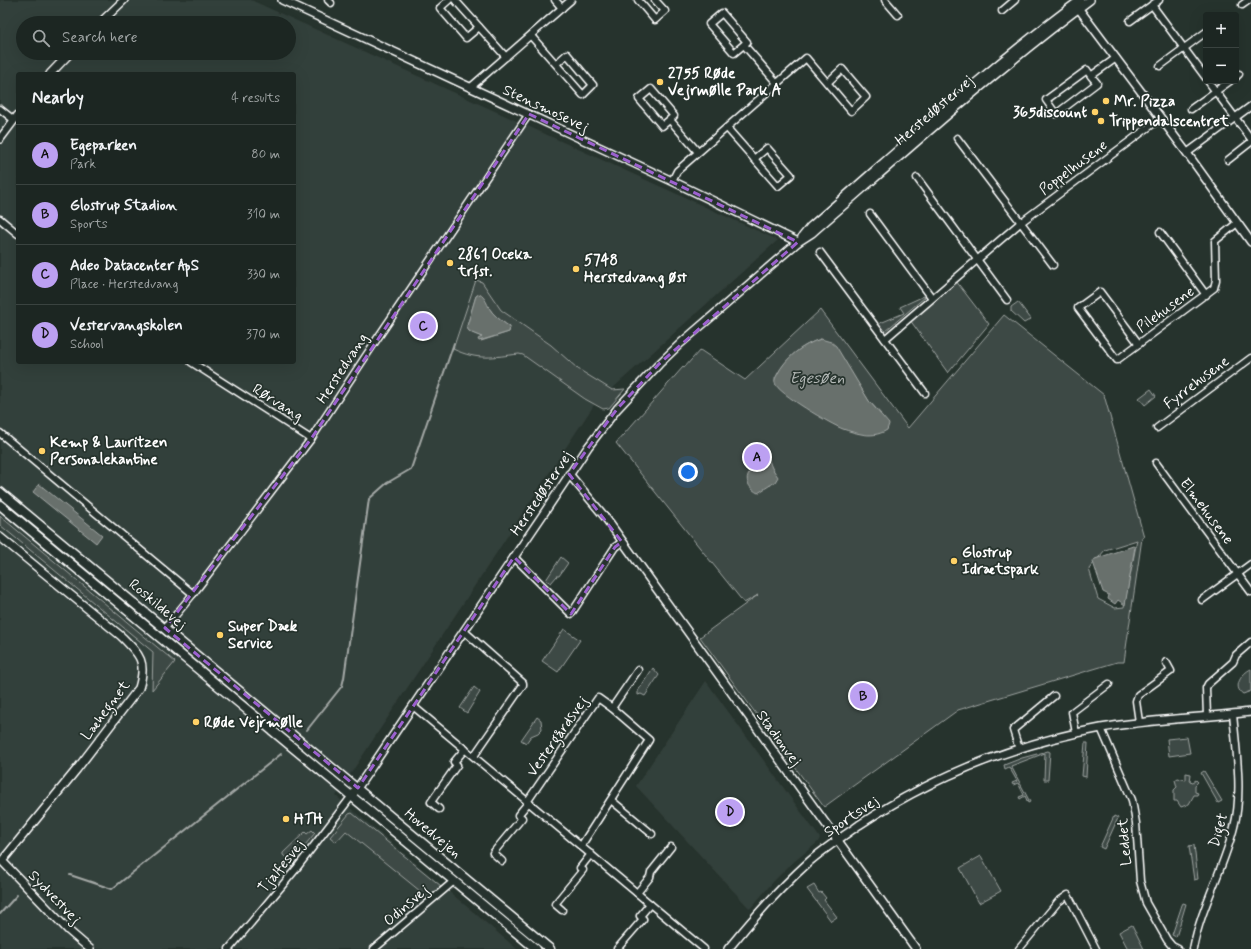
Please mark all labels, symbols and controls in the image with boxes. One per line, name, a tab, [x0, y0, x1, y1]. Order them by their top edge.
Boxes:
map controls	[1203, 12, 1239, 84]
button: +	[1203, 12, 1239, 48]
search box	[16, 16, 296, 60]
icon: search	[30, 27, 52, 49]
text: Search here	[62, 28, 138, 48]
button: −	[1203, 48, 1239, 84]
place label: 2755 Røde Vejrmølle Park A	[668, 64, 782, 101]
street label: Herstedøstervej	[891, 71, 978, 150]
marker: 2755 Røde Vejrmølle Park A	[655, 77, 665, 87]
street label: Stensmosevej	[499, 80, 592, 138]
text: Nearby	[32, 87, 84, 109]
text: 4 results	[231, 90, 280, 107]
place label: Mr. Pizza	[1114, 92, 1175, 112]
marker: Mr. Pizza	[1101, 96, 1111, 106]
place label: 365discount	[1013, 103, 1087, 123]
marker: 365discount	[1090, 107, 1100, 117]
place label: Trippendalscentret	[1109, 112, 1230, 132]
marker: Trippendalscentret	[1096, 116, 1106, 126]
street label: Poppelhusene	[1035, 135, 1112, 200]
text: Egeparken	[70, 136, 137, 156]
text: A	[41, 146, 49, 163]
text: 80 m	[251, 146, 280, 163]
text: Park	[70, 156, 96, 173]
text: Glostrup Stadion	[70, 196, 177, 216]
text: B	[41, 206, 49, 223]
text: 310 m	[247, 206, 280, 223]
text: Sports	[70, 216, 108, 233]
place label: 2861 Oceka trfst.	[457, 245, 533, 282]
place label: 5748 Herstedvang øst	[584, 251, 688, 289]
text: Adeo Datacenter ApS	[70, 256, 199, 276]
marker: 2861 Oceka trfst.	[445, 258, 455, 268]
marker: 5748 Herstedvang øst	[571, 264, 581, 274]
text: C	[40, 266, 50, 283]
text: 330 m	[247, 266, 280, 283]
text: Place · Herstedvang	[70, 276, 178, 293]
street label: Pilehusene	[1133, 282, 1199, 338]
pin: C	[410, 311, 436, 341]
text: Vestervangskolen	[70, 316, 183, 336]
text: D	[41, 326, 49, 343]
text: 370 m	[246, 326, 280, 343]
street label: Herstedvang	[313, 329, 373, 408]
text: School	[70, 336, 104, 353]
street label: Fyrrehusene	[1160, 352, 1233, 414]
water label: Egesøen	[789, 368, 845, 389]
street label: Rørvang	[248, 379, 307, 426]
place label: Kemp & Lauritzen Personalekantine	[50, 433, 167, 470]
pin: A	[744, 442, 770, 472]
marker: Kemp & Lauritzen Personalekantine	[37, 446, 47, 456]
street label: Herstedøstervej	[506, 447, 578, 540]
your location	[678, 462, 698, 482]
street label: Elmehusene	[1175, 474, 1238, 549]
place label: Glostrup Idrætspark	[962, 543, 1039, 580]
marker: Glostrup Idrætspark	[949, 556, 959, 566]
street label: Roskildevej	[124, 575, 191, 635]
place label: Super Dæk Service	[228, 617, 298, 654]
marker: Super Dæk Service	[215, 630, 225, 640]
street label: Læhegnet	[77, 676, 136, 745]
pin: B	[850, 681, 876, 711]
street label: Vestergårdsvej	[523, 692, 594, 782]
street label: Stadionvej	[751, 706, 805, 771]
place label: Røde Vejrmølle	[204, 713, 304, 733]
marker: Røde Vejrmølle	[191, 717, 201, 727]
street label: Sportsvej	[820, 791, 883, 843]
pin: D	[717, 797, 743, 827]
street label: Hovedvejen	[400, 804, 465, 863]
place label: HTH	[294, 810, 323, 830]
street label: Diget	[1205, 811, 1234, 850]
marker: HTH	[281, 814, 291, 824]
street label: Leddet	[1113, 817, 1137, 866]
street label: Tjalfesvej	[254, 836, 310, 898]
street label: Sydvestvej	[23, 866, 85, 929]
street label: Odinsvej	[380, 880, 434, 931]

